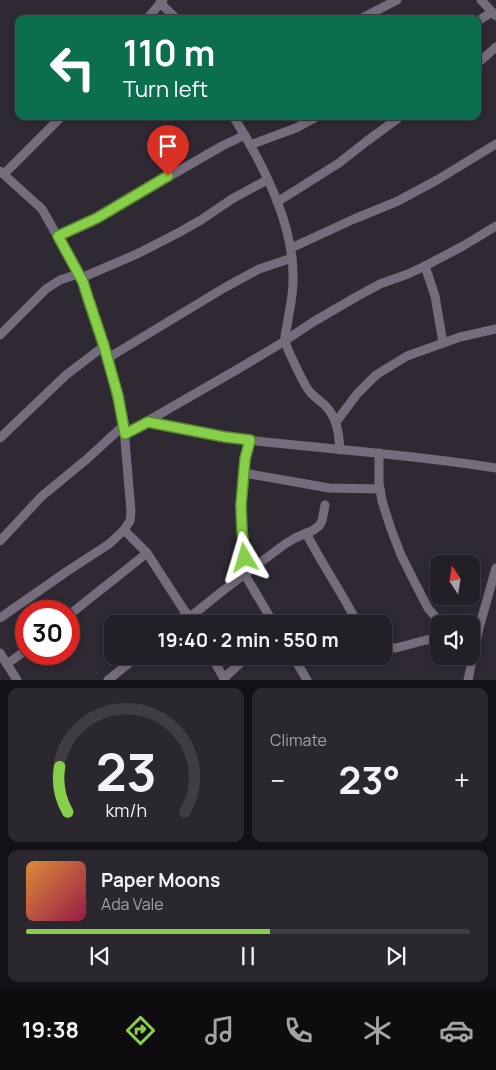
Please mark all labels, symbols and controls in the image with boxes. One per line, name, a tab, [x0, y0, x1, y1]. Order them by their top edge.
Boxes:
text: 110 m	[123, 29, 215, 77]
icon: left	[40, 35, 105, 100]
text: Turn left	[123, 74, 208, 104]
pin	[147, 125, 189, 176]
icon: arrive	[154, 132, 182, 160]
position arrow	[218, 531, 270, 583]
north arrow	[430, 555, 480, 605]
map controls	[430, 555, 480, 665]
speed limit sign: 30	[15, 600, 80, 665]
button: sound	[430, 615, 480, 665]
text: 19:40 · 2 min · 550 m	[157, 627, 339, 653]
text: Climate	[270, 729, 327, 751]
text: 23	[95, 736, 157, 807]
text: 23°	[339, 753, 400, 805]
text: −	[270, 761, 285, 799]
text: +	[454, 761, 470, 799]
text: km/h	[105, 798, 147, 822]
text: Paper Moons	[101, 867, 220, 893]
text: Ada Vale	[101, 893, 164, 915]
icon: previous	[86, 942, 114, 970]
icon: pause	[234, 942, 262, 970]
icon: next	[382, 942, 410, 970]
icon: directions	[123, 1013, 158, 1048]
icon: music	[202, 1013, 237, 1048]
icon: phone	[281, 1013, 316, 1048]
icon: climate	[360, 1013, 395, 1048]
icon: car	[439, 1013, 474, 1048]
text: 19:38	[22, 1015, 79, 1045]

